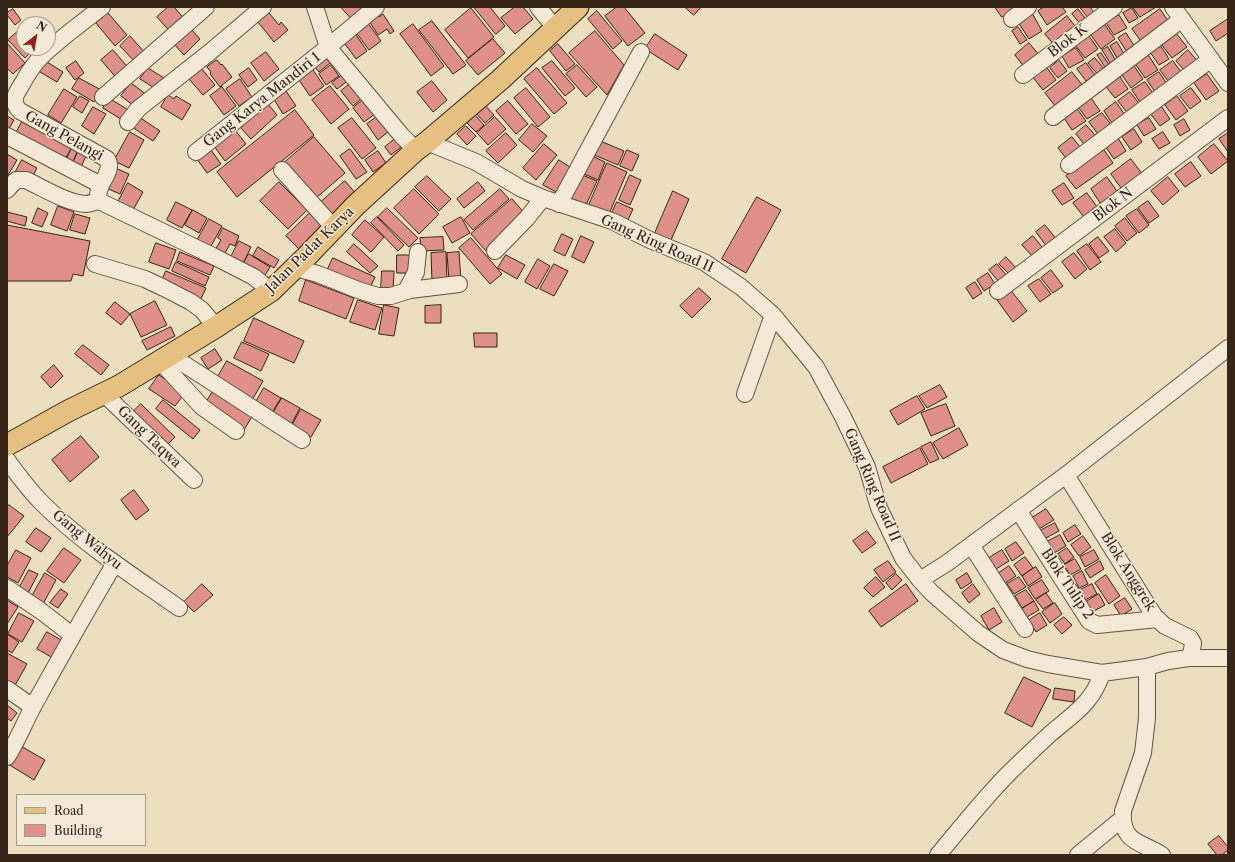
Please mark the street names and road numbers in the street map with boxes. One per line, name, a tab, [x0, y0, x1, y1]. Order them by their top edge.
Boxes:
street label: Blok K	[1045, 21, 1091, 61]
street label: Gang Karya Mandiri 1	[200, 49, 324, 151]
street label: Gang Pelangi	[22, 108, 106, 164]
street label: Blok N	[1090, 185, 1136, 225]
street label: Jalan Padat Karya	[262, 204, 358, 296]
street label: Gang Ring Road II	[598, 212, 716, 276]
street label: Gang Taqwa	[114, 402, 184, 472]
street label: Gang Ring Road II	[840, 426, 904, 544]
street label: Gang Wahyu	[49, 507, 125, 573]
street label: Blok Anggrek	[1097, 529, 1159, 615]
street label: Blok Tulip 2	[1037, 545, 1097, 623]

